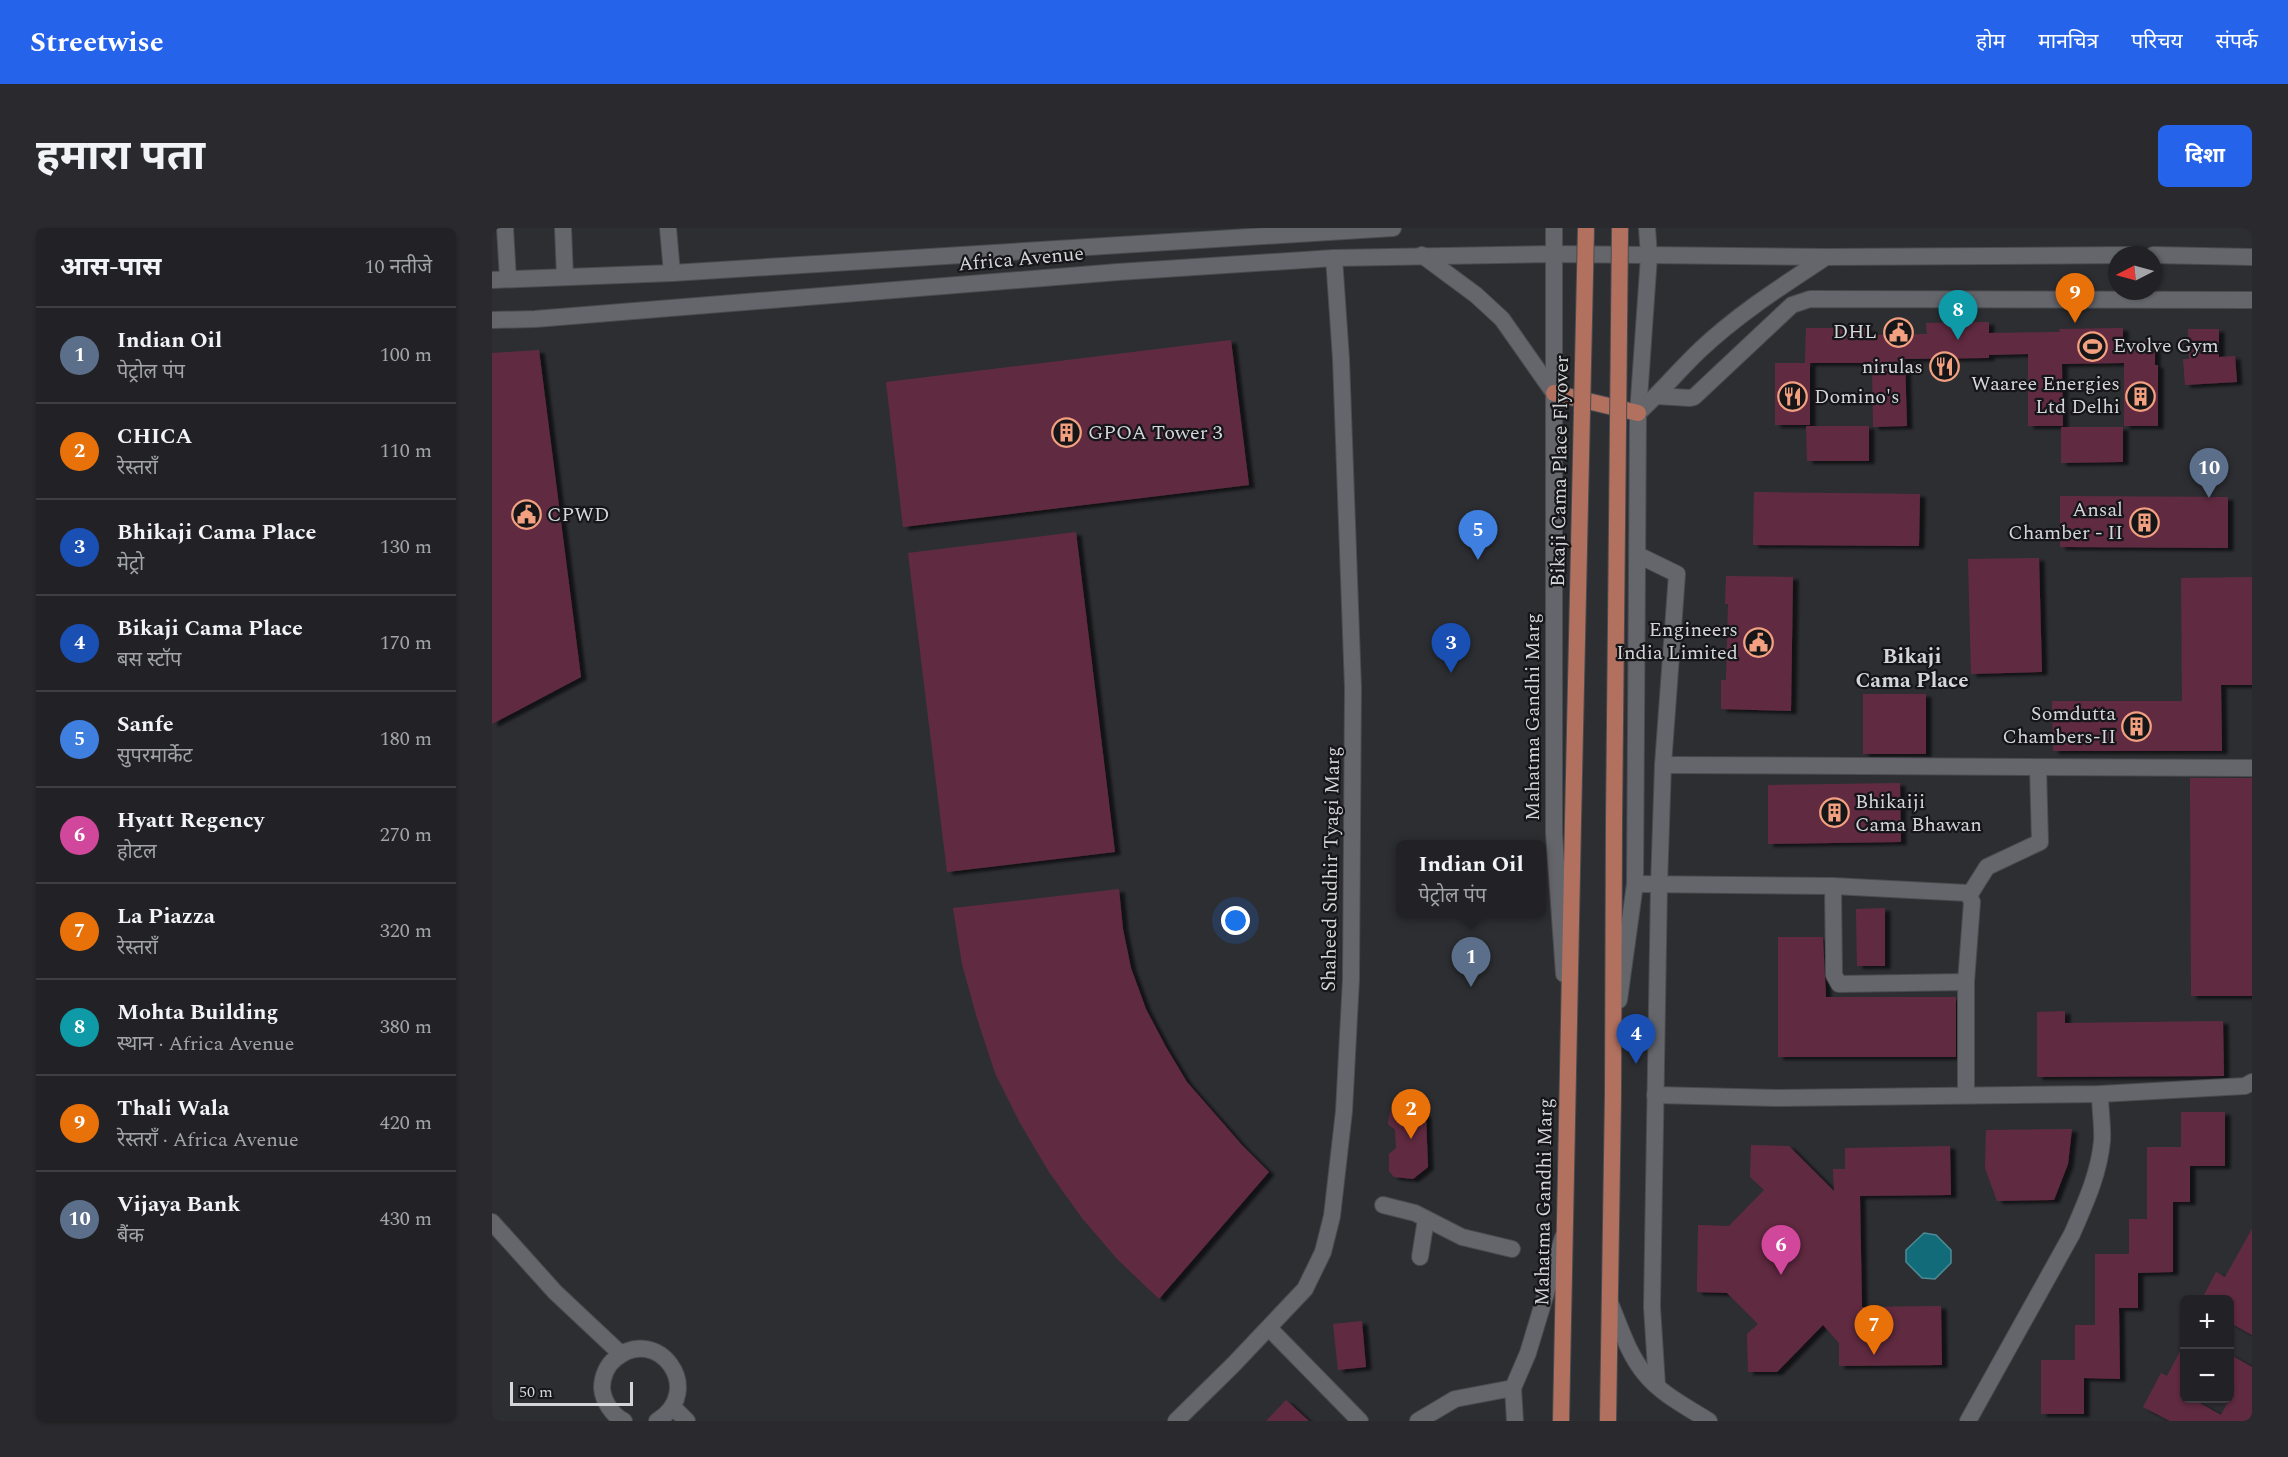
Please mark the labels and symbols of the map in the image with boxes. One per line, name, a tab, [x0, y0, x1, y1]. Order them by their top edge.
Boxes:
street label: Africa Avenue	[957, 239, 1085, 279]
north arrow	[2108, 246, 2162, 300]
pin: 9	[2056, 274, 2094, 323]
pin: 8	[1938, 291, 1978, 340]
public building icon: DHL	[1882, 316, 1914, 348]
place label: DHL	[1833, 317, 1877, 347]
sports icon: Evolve Gym	[2076, 330, 2108, 362]
place label: Evolve Gym	[2113, 331, 2219, 361]
restaurant icon: nirulas	[1928, 351, 1960, 383]
place label: nirulas	[1862, 352, 1923, 382]
street label: Bikaji Cama Place Flyover	[1543, 355, 1577, 587]
place label: Waaree Energies Ltd Delhi	[1971, 369, 2120, 422]
building icon: Waaree Energies Ltd Delhi	[2125, 380, 2157, 412]
restaurant icon: Domino's	[1777, 381, 1809, 413]
place label: Domino's	[1814, 382, 1900, 412]
building icon: GPOA Tower 3	[1051, 417, 1083, 449]
place label: GPOA Tower 3	[1088, 418, 1223, 448]
pin: 10	[2190, 448, 2228, 498]
place label: Ansal Chamber - II	[2008, 495, 2123, 548]
public building icon: CPWD	[510, 499, 542, 531]
place label: CPWD	[547, 500, 609, 530]
building icon: Ansal Chamber - II	[2128, 506, 2160, 538]
pin: 5	[1458, 510, 1498, 560]
street label: Mahatma Gandhi Marg	[1518, 613, 1548, 821]
place label: Engineers India Limited	[1616, 615, 1738, 668]
pin: 3	[1432, 624, 1470, 673]
public building icon: Engineers India Limited	[1743, 626, 1775, 658]
district label: Bikaji Cama Place	[1855, 641, 1969, 697]
place label: Somdutta Chambers-II	[2003, 699, 2116, 752]
building icon: Somdutta Chambers-II	[2121, 710, 2153, 742]
street label: Shaheed Sudhir Tyagi Marg	[1314, 746, 1348, 992]
place label: Bhikaiji Cama Bhawan	[1855, 787, 1982, 840]
building icon: Bhikaiji Cama Bhawan	[1818, 797, 1850, 829]
your location	[1221, 906, 1250, 935]
pin: 1	[1452, 938, 1490, 987]
pin: 4	[1616, 1014, 1656, 1064]
pin: 2	[1392, 1090, 1430, 1139]
street label: Mahatma Gandhi Marg	[1527, 1098, 1561, 1306]
pin: 6	[1762, 1226, 1800, 1275]
pin: 7	[1854, 1306, 1894, 1355]
scale bar	[510, 1379, 633, 1406]

